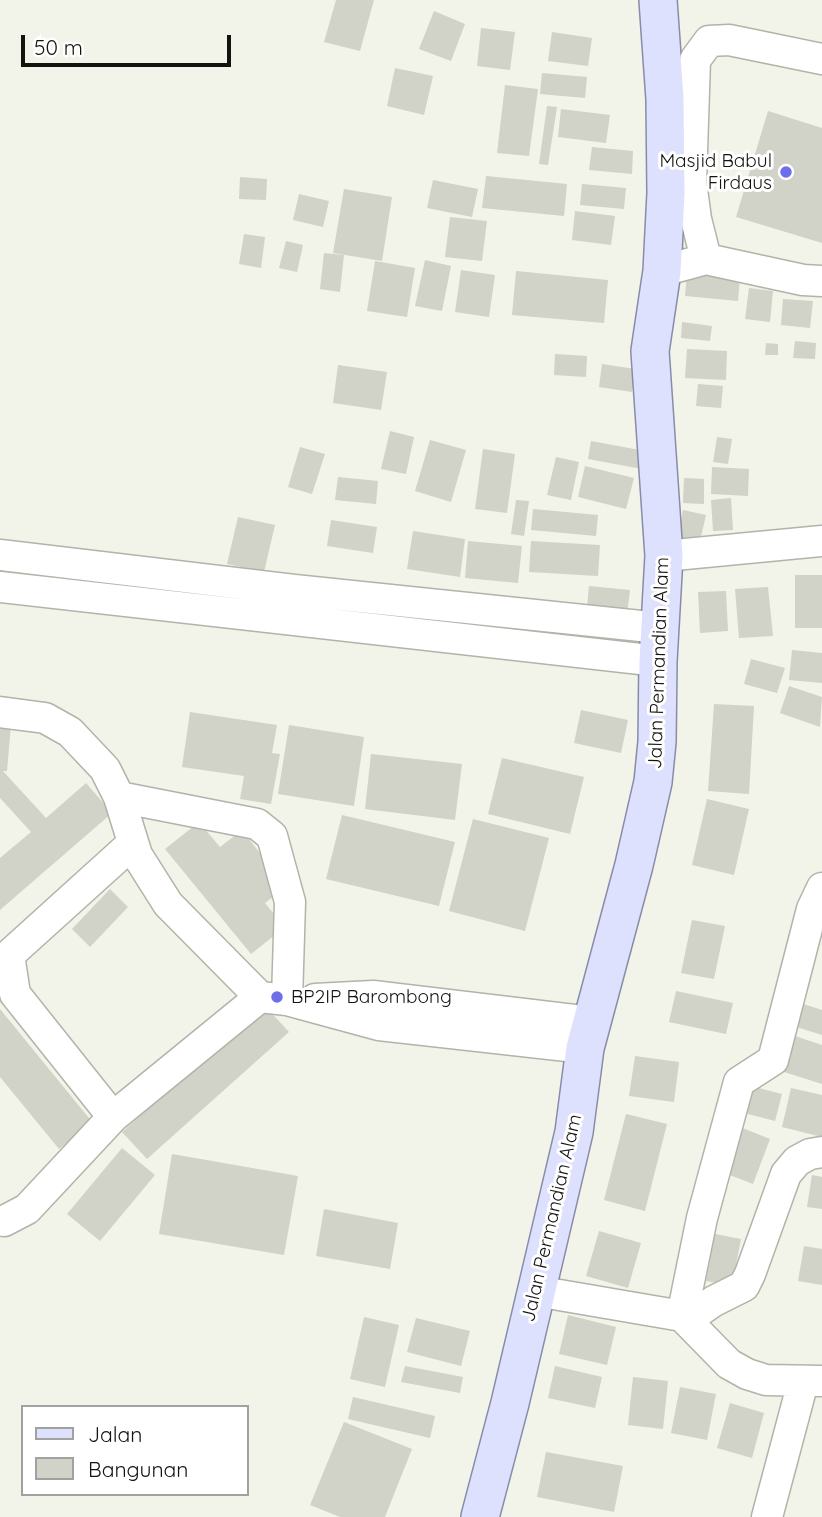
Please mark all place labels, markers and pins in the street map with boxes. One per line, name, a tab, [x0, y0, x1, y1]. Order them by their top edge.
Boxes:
place label: Masjid Babul Firdaus	[659, 150, 772, 194]
marker: Masjid Babul Firdaus	[778, 164, 794, 180]
place label: BP2IP Barombong	[291, 986, 452, 1008]
marker: BP2IP Barombong	[269, 989, 285, 1005]

